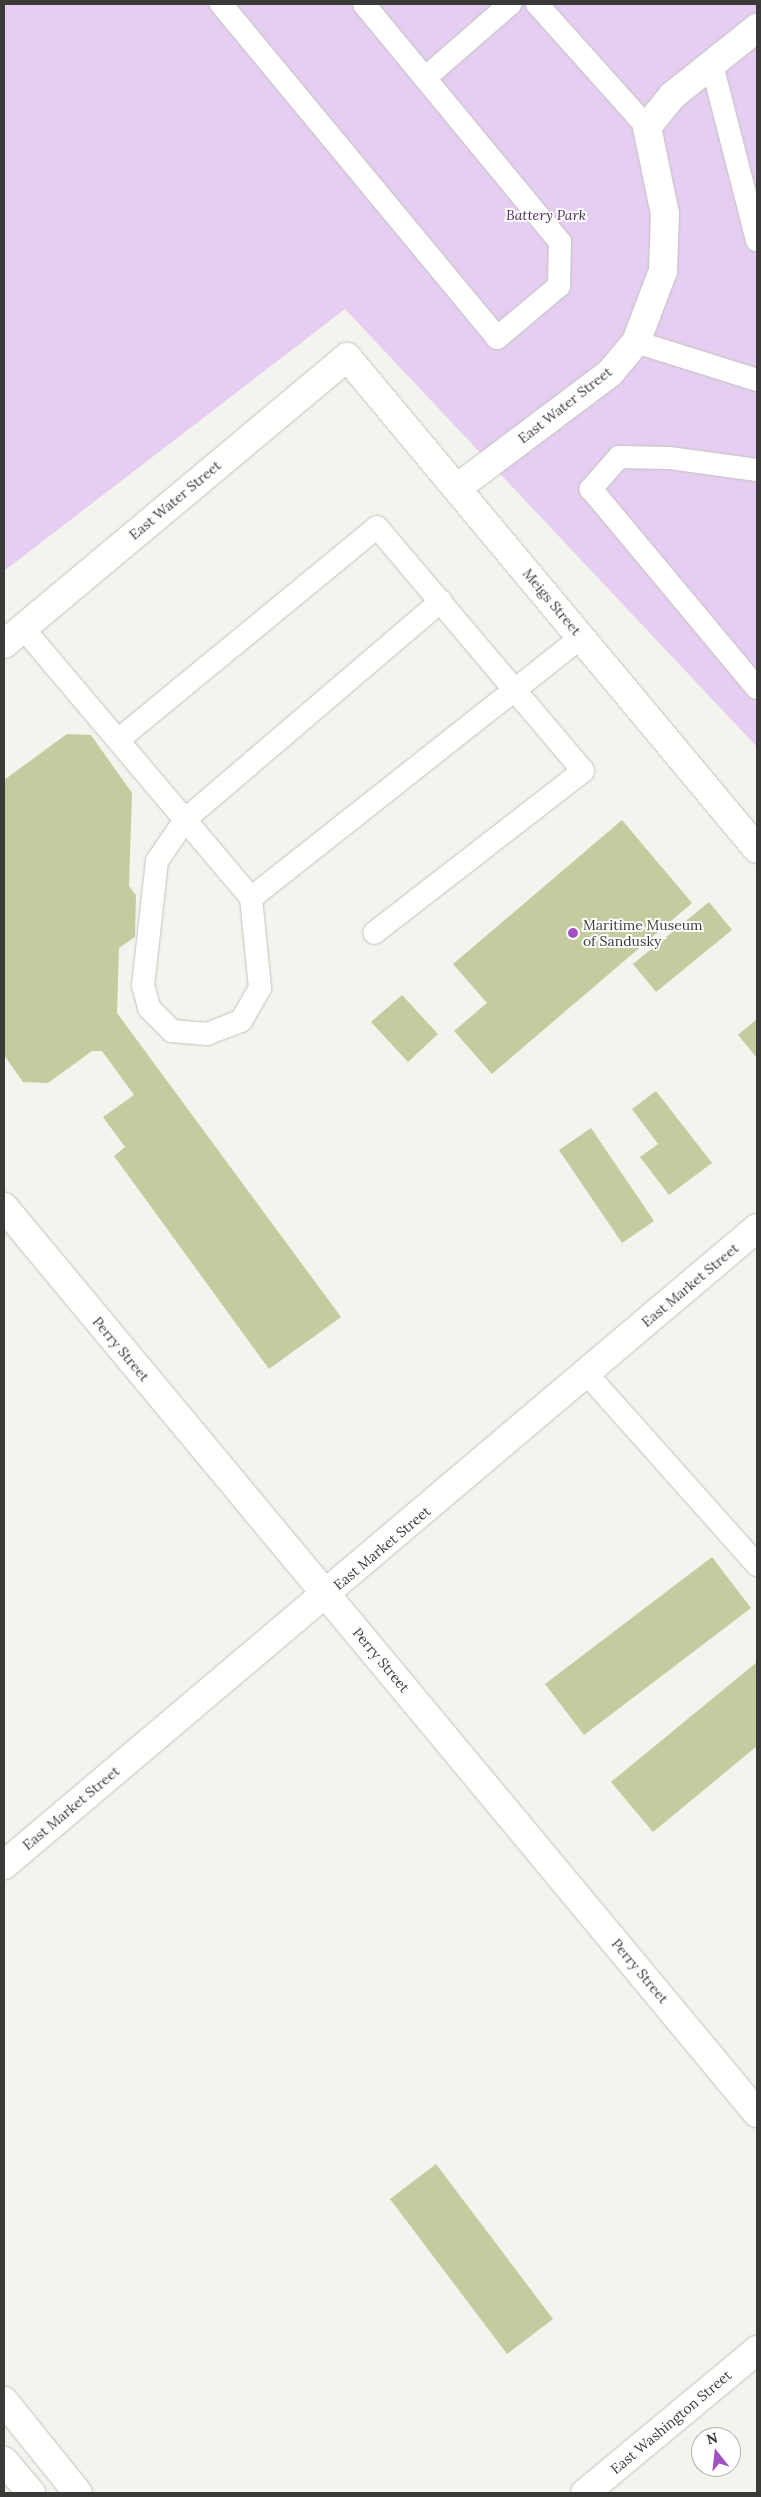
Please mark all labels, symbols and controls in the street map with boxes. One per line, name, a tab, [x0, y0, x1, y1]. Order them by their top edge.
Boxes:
park label: Battery Park	[506, 207, 586, 223]
street label: East Water Street	[515, 363, 615, 447]
street label: East Water Street	[126, 457, 224, 543]
street label: Meigs Street	[519, 565, 585, 639]
place label: Maritime Museum of Sandusky	[583, 917, 703, 950]
marker: Maritime Museum of Sandusky	[567, 927, 579, 939]
street label: East Market Street	[638, 1240, 742, 1330]
street label: Perry Street	[89, 1313, 153, 1385]
street label: East Market Street	[330, 1503, 434, 1593]
street label: Perry Street	[349, 1624, 413, 1696]
street label: East Market Street	[19, 1763, 123, 1853]
street label: Perry Street	[608, 1935, 672, 2007]
street label: East Washington Street	[607, 2367, 735, 2477]
north arrow	[691, 2427, 741, 2477]
text: N	[704, 2428, 720, 2449]

